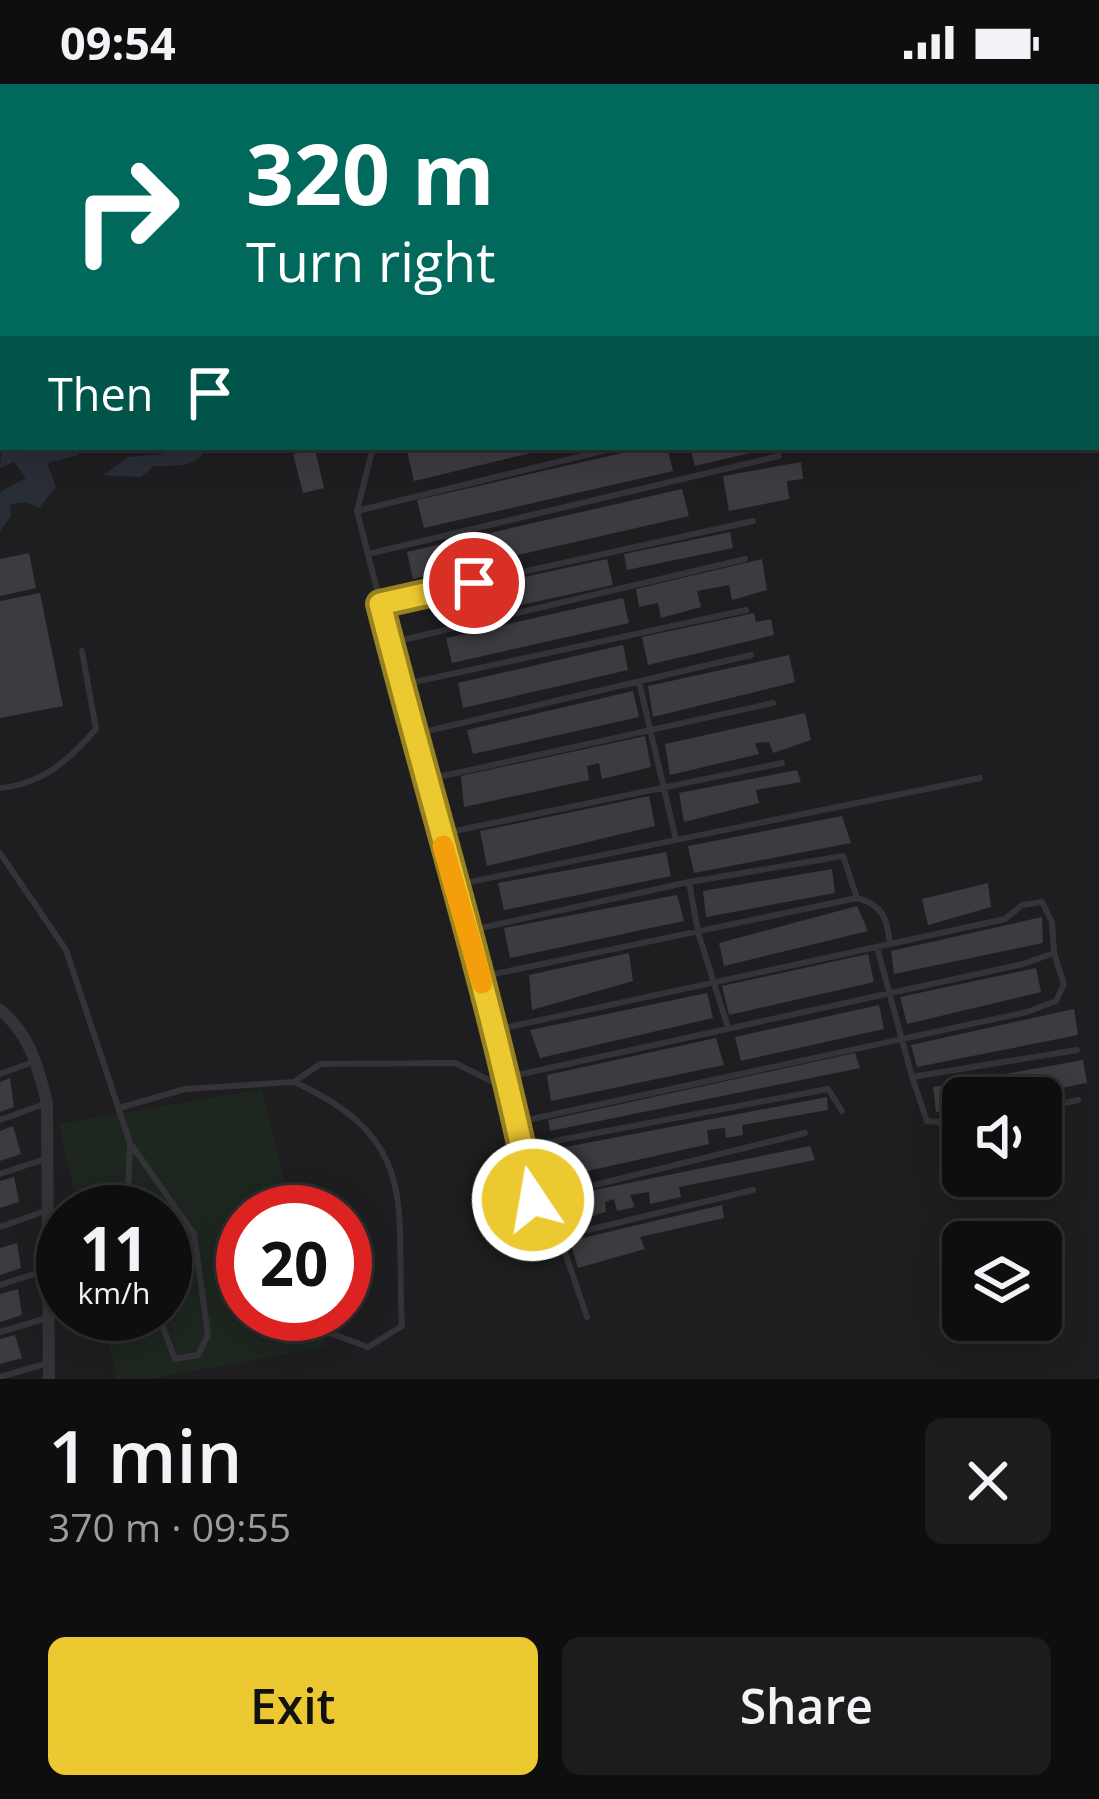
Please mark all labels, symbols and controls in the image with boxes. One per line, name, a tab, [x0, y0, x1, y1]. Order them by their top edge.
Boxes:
text: 09:54	[60, 12, 176, 73]
text: 320 m	[246, 115, 494, 230]
icon: right	[48, 132, 204, 288]
text: Turn right	[246, 224, 495, 298]
icon: arrive	[177, 360, 243, 426]
text: Then	[48, 363, 153, 424]
pin	[423, 532, 525, 634]
icon: arrive	[441, 550, 507, 616]
map controls	[942, 1077, 1062, 1341]
button: sound	[942, 1077, 1062, 1197]
position arrow	[470, 1137, 596, 1263]
speed limit sign: 20	[216, 1185, 372, 1341]
text: 11	[80, 1207, 148, 1289]
button: layers	[942, 1221, 1062, 1341]
text: km/h	[78, 1272, 150, 1313]
text: 1 min	[48, 1406, 242, 1504]
button: close	[925, 1418, 1051, 1544]
text: 370 m · 09:55	[48, 1500, 291, 1553]
button: Exit	[48, 1637, 538, 1775]
button: Share	[562, 1637, 1051, 1775]

